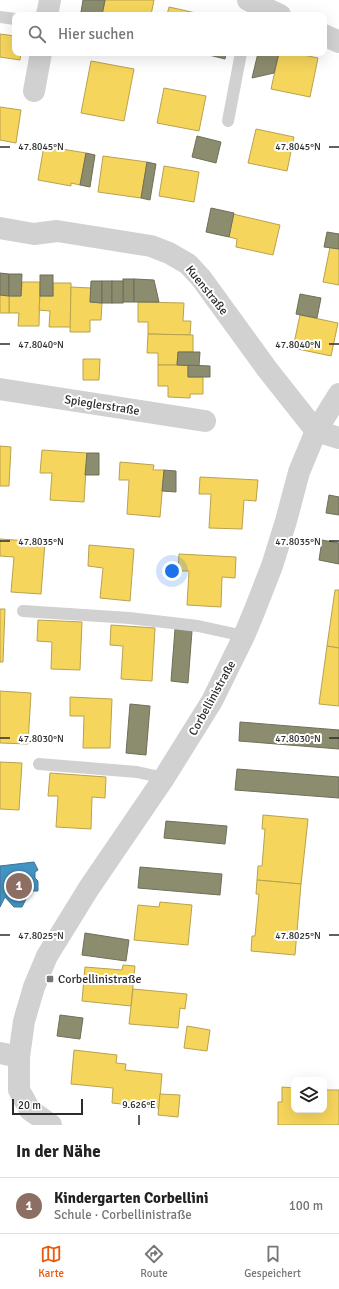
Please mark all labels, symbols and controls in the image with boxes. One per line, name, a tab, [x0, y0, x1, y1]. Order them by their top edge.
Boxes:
search box	[12, 12, 327, 56]
icon: search	[26, 23, 48, 45]
text: Hier suchen	[58, 25, 134, 43]
text: 47.8045°N	[18, 141, 64, 153]
text: 47.8045°N	[275, 141, 321, 153]
street label: Kuenstraße	[182, 263, 231, 318]
text: 47.8040°N	[18, 339, 64, 351]
text: 47.8040°N	[275, 339, 321, 351]
street label: Spieglerstraße	[63, 392, 141, 419]
text: 47.8035°N	[18, 536, 64, 548]
text: 47.8035°N	[275, 536, 321, 548]
your location	[162, 561, 182, 581]
street label: Corbellinistraße	[186, 658, 239, 738]
text: 47.8030°N	[18, 733, 64, 745]
text: 47.8030°N	[275, 733, 321, 745]
pin: 1	[6, 871, 32, 901]
text: 47.8025°N	[18, 930, 64, 942]
text: 47.8025°N	[275, 930, 321, 942]
place label: Corbellinistraße	[58, 972, 141, 987]
marker: Corbellinistraße	[45, 974, 55, 984]
map controls	[291, 1077, 327, 1113]
button: layers	[291, 1077, 327, 1113]
scale bar	[12, 1097, 83, 1116]
text: 20 m	[18, 1099, 41, 1112]
text: 9.626°E	[122, 1099, 156, 1111]
text: In der Nähe	[16, 1141, 101, 1162]
text: Kindergarten Corbellini	[54, 1189, 209, 1207]
text: 1	[25, 1198, 33, 1214]
text: 100 m	[289, 1198, 323, 1214]
text: Schule · Corbellinistraße	[54, 1207, 192, 1223]
tab: Karte	[38, 1243, 64, 1280]
tab: Route	[140, 1243, 168, 1280]
tab: Gespeichert	[244, 1243, 301, 1280]

